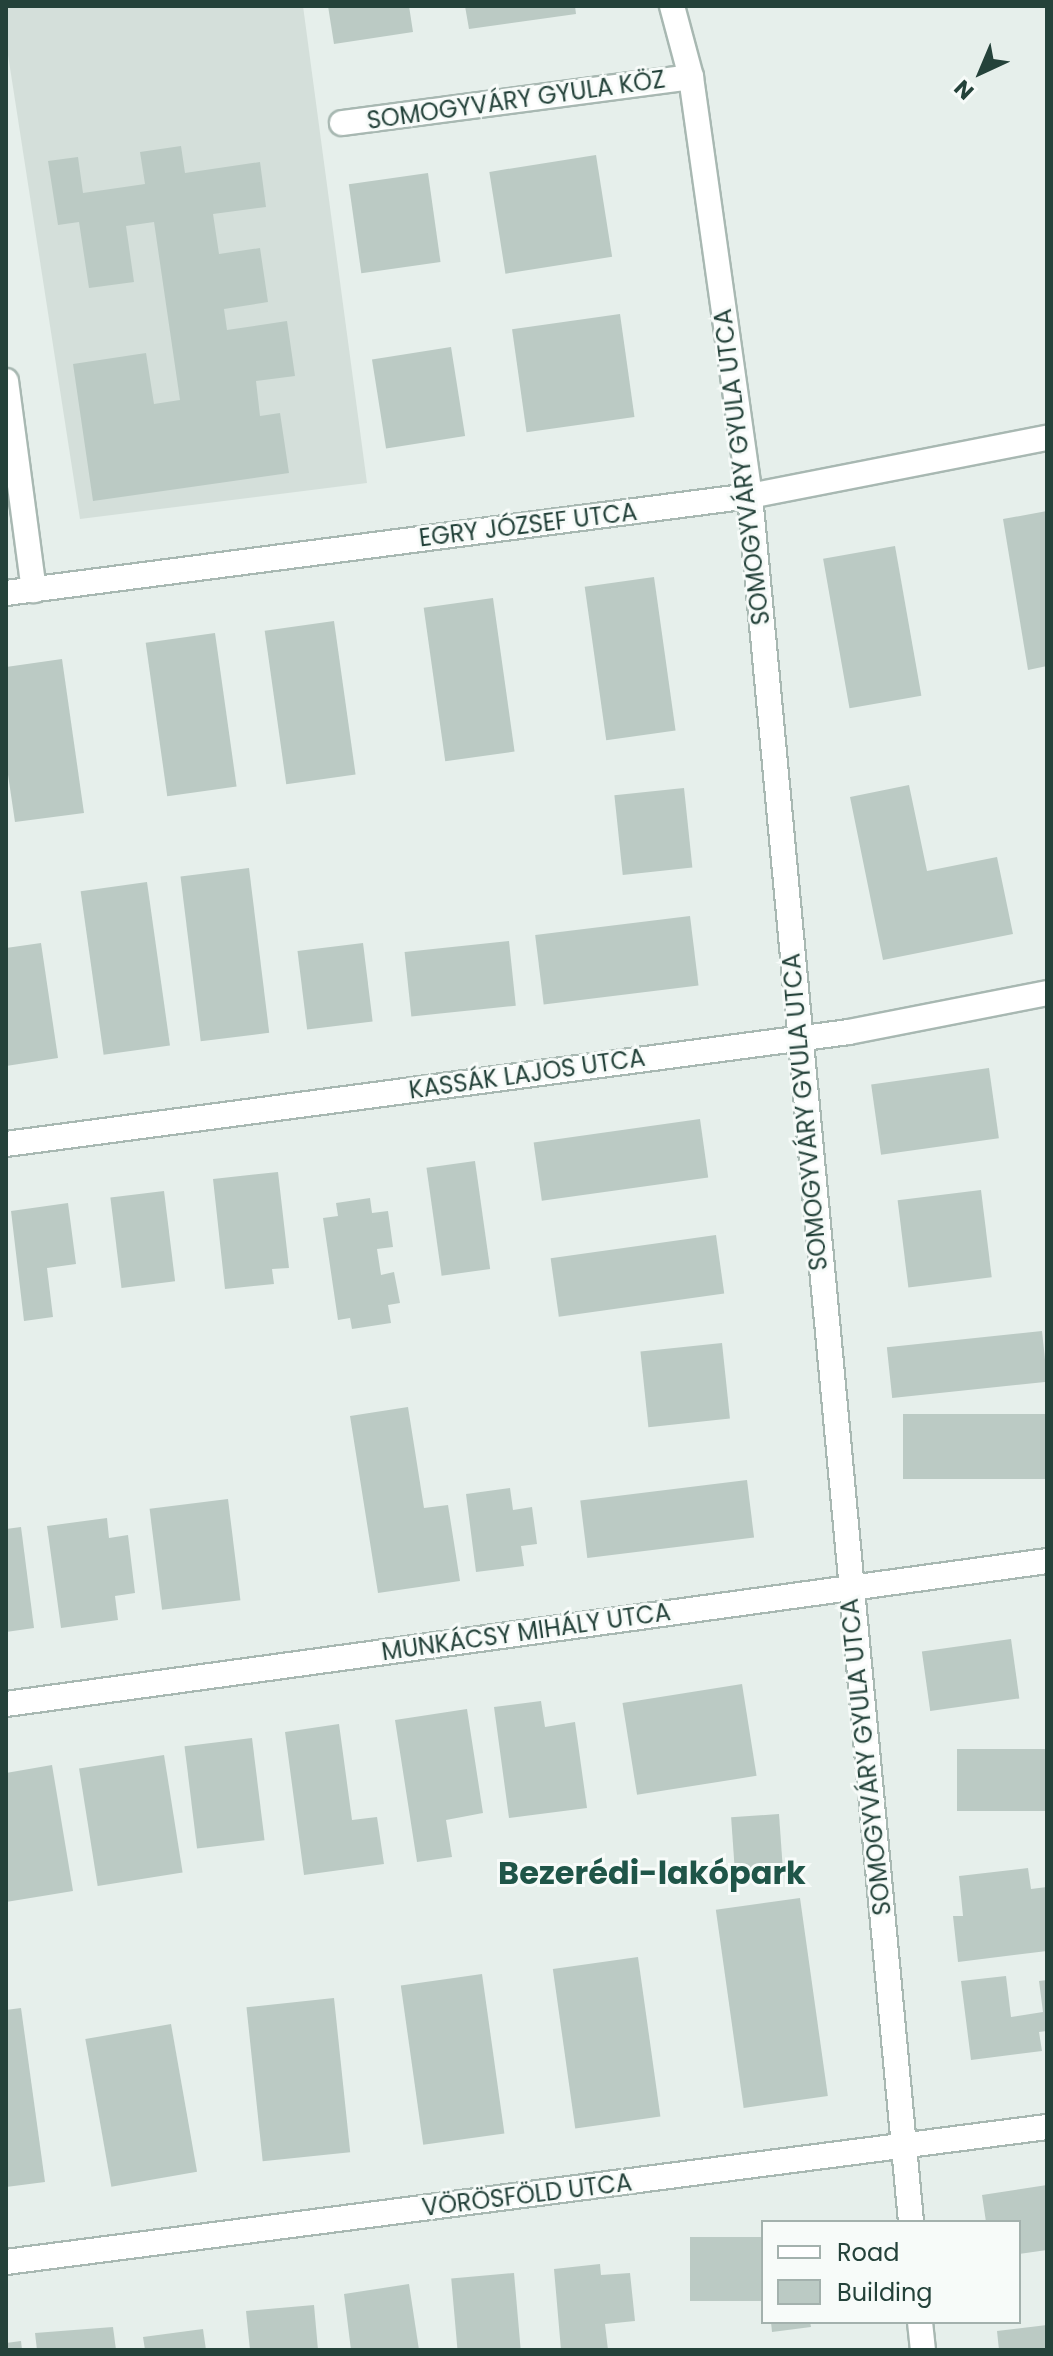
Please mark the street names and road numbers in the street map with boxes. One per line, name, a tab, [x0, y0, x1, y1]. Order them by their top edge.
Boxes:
street label: SOMOGYVÁRY GYULA KÖZ	[365, 65, 667, 135]
street label: SOMOGYVÁRY GYULA UTCA	[708, 307, 776, 627]
street label: EGRY JÓZSEF UTCA	[417, 497, 639, 553]
street label: SOMOGYVÁRY GYULA UTCA	[777, 952, 833, 1272]
street label: KASSÁK LAJOS UTCA	[407, 1043, 647, 1105]
street label: MUNKÁCSY MIHÁLY UTCA	[380, 1597, 672, 1667]
street label: SOMOGYVÁRY GYULA UTCA	[835, 1597, 897, 1917]
street label: VÖRÖSFÖLD UTCA	[420, 2168, 634, 2222]

